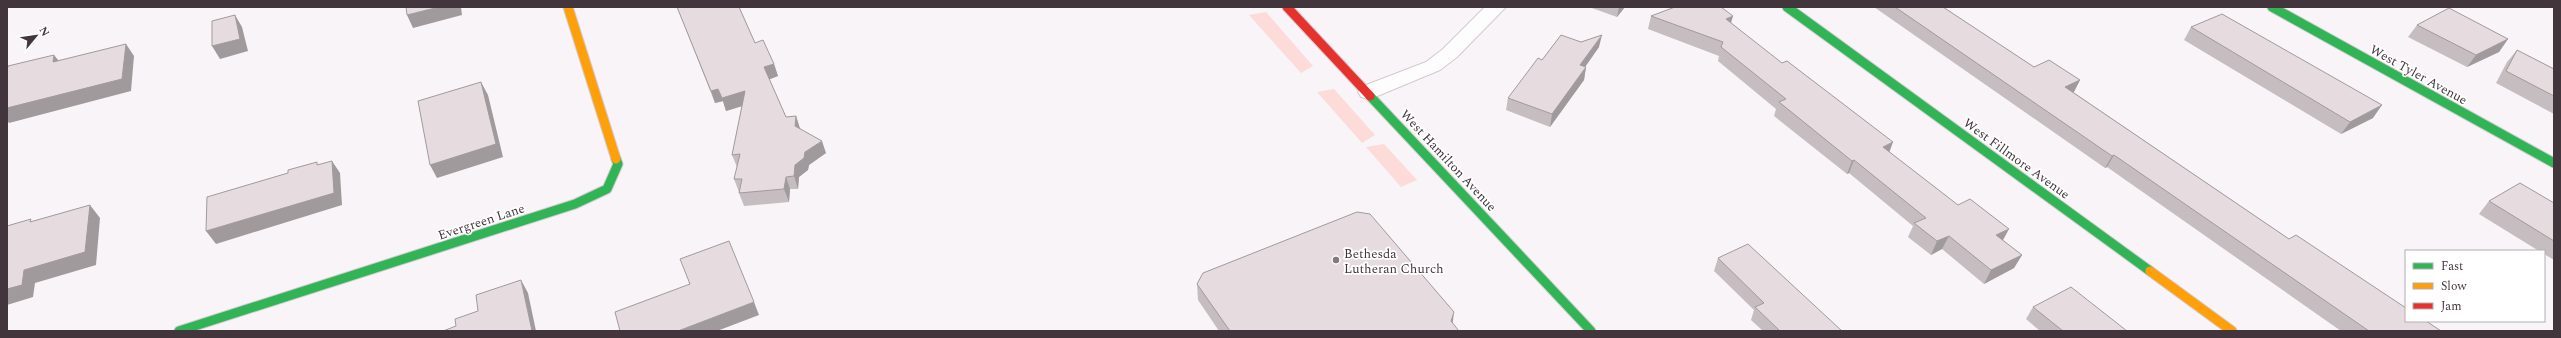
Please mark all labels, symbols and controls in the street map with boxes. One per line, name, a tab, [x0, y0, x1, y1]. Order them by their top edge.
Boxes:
north arrow	[16, 16, 56, 56]
text: N	[35, 23, 54, 39]
street label: West Tyler Avenue	[2366, 40, 2471, 110]
street label: West Hamilton Avenue	[1395, 105, 1501, 216]
street label: West Fillmore Avenue	[1959, 113, 2074, 204]
street label: Evergreen Lane	[435, 199, 527, 245]
place label: Bethesda Lutheran Church	[1344, 244, 1444, 279]
legend	[2405, 250, 2545, 322]
marker: Bethesda Lutheran Church	[1331, 255, 1341, 265]
text: Fast	[2441, 257, 2463, 276]
text: Slow	[2441, 277, 2467, 296]
text: Jam	[2441, 297, 2462, 316]

